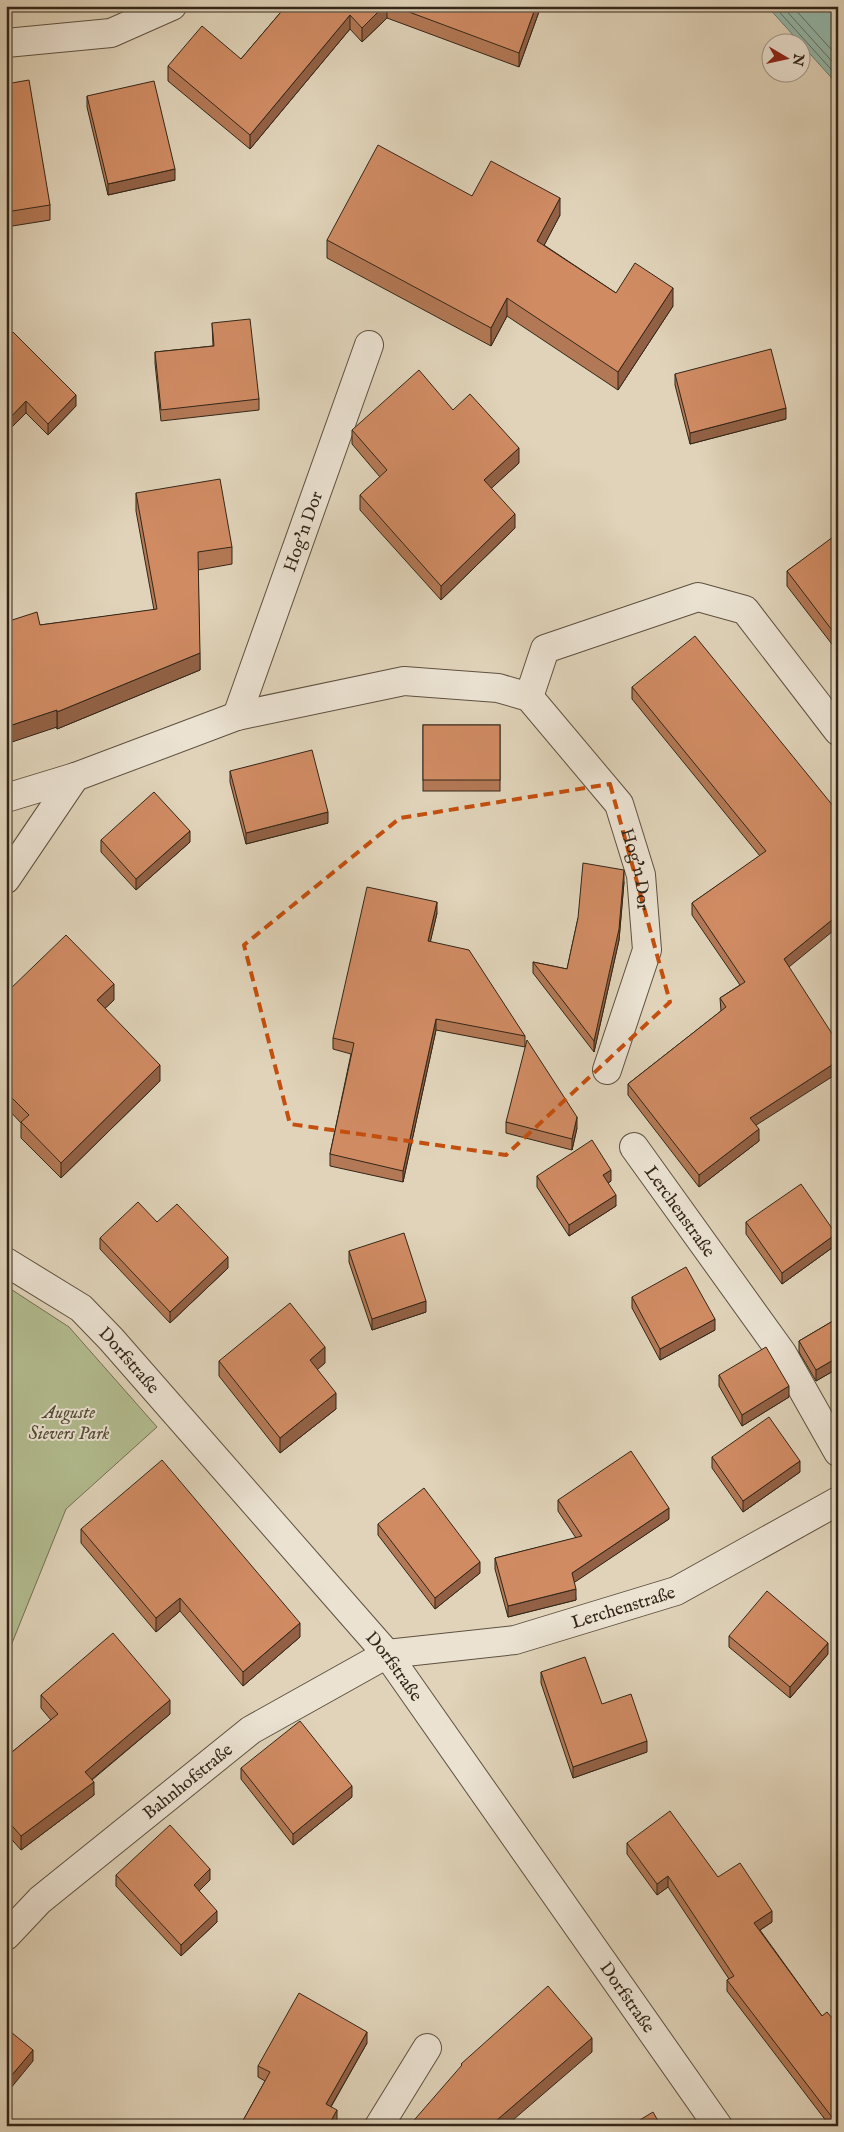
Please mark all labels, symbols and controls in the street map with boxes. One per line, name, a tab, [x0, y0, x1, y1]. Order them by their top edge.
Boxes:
north arrow	[762, 32, 812, 82]
text: N	[788, 51, 808, 67]
street label: Hog'n Dor	[279, 488, 329, 575]
street label: Hog'n Dor	[614, 826, 654, 912]
street label: Lerchenstraße	[638, 1162, 720, 1262]
street label: Dorfstraße	[93, 1323, 164, 1399]
park label: Auguste Sievers Park	[29, 1402, 109, 1446]
street label: Lerchenstraße	[569, 1582, 678, 1635]
street label: Dorfstraße	[360, 1627, 427, 1706]
street label: Bahnhofstraße	[139, 1739, 238, 1825]
street label: Dorfstraße	[594, 1958, 659, 2038]

